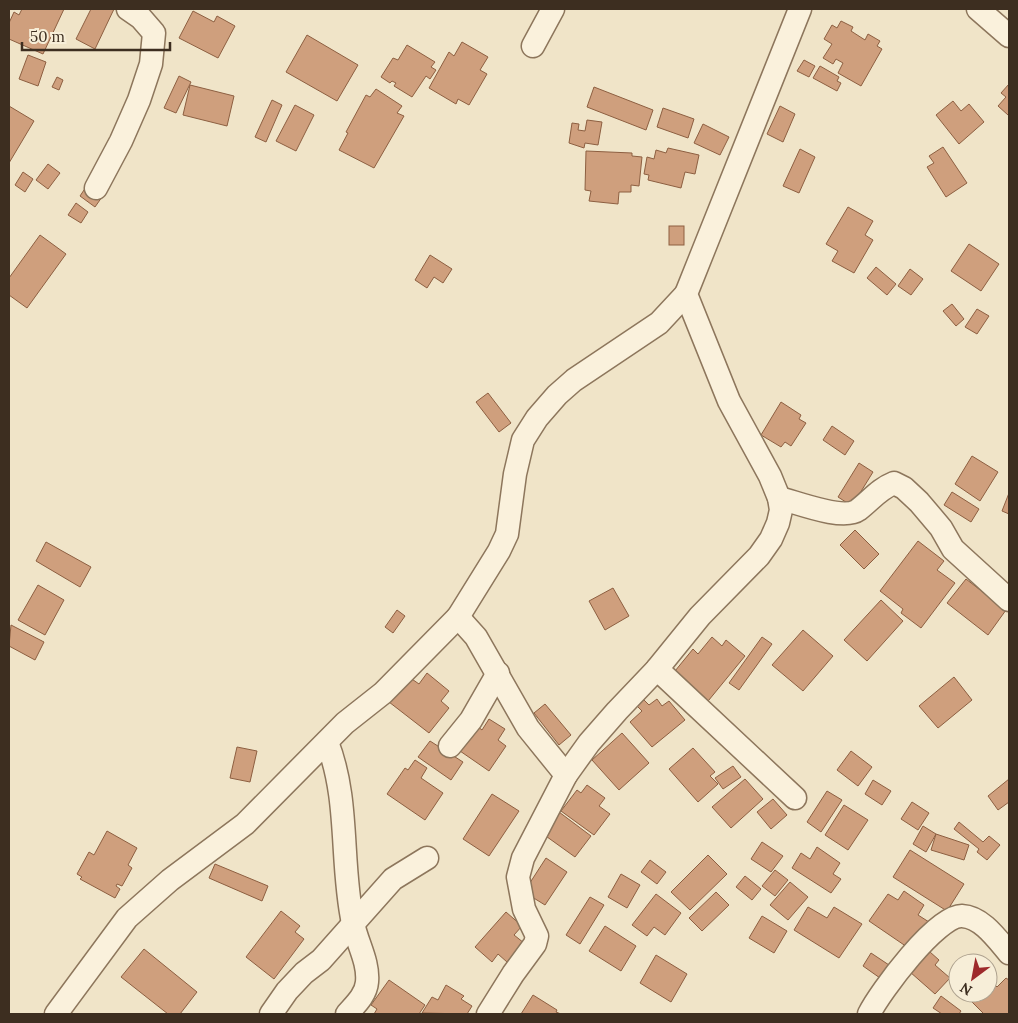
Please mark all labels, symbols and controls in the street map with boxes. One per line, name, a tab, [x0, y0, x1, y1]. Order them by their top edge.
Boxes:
scale bar	[22, 20, 170, 52]
text: 50 m	[30, 27, 65, 46]
north arrow	[948, 953, 998, 1003]
text: N	[957, 978, 975, 1000]

